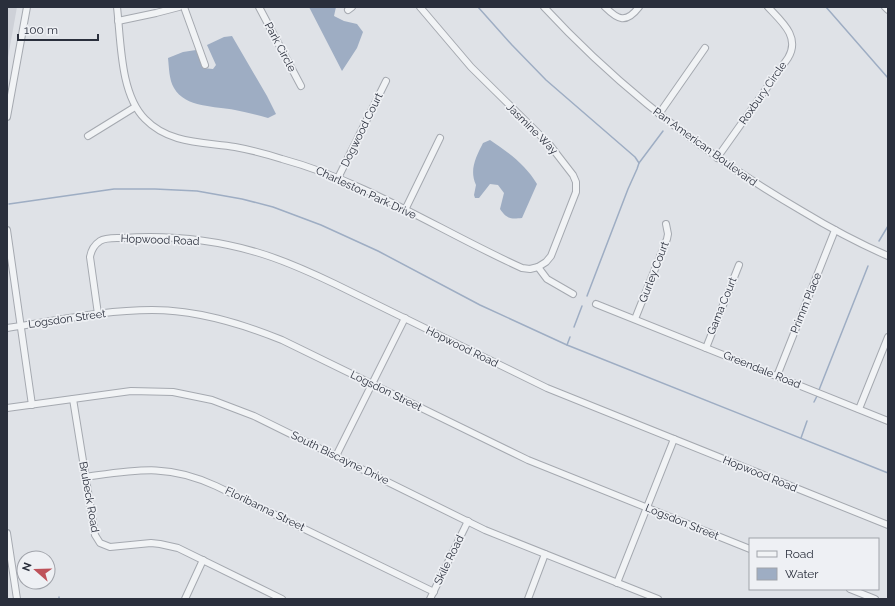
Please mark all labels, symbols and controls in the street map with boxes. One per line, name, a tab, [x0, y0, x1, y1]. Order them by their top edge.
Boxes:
scale bar	[18, 16, 98, 42]
street label: Park Circle	[261, 20, 299, 75]
text: 100 m	[24, 23, 58, 37]
street label: Roxbury Circle	[737, 59, 790, 127]
street label: Dogwood Court	[338, 91, 386, 169]
street label: Jasmine Way	[504, 101, 560, 157]
street label: Pan American Boulevard	[651, 105, 760, 189]
street label: Charleston Park Drive	[314, 164, 419, 222]
street label: Hopwood Road	[120, 232, 200, 248]
street label: Gurley Court	[636, 239, 672, 304]
street label: Primm Place	[788, 270, 824, 335]
street label: Gama Court	[705, 275, 740, 337]
street label: Logsdon Street	[27, 307, 107, 331]
street label: Hopwood Road	[424, 324, 501, 370]
street label: Greendale Road	[721, 349, 803, 392]
street label: Logsdon Street	[348, 368, 424, 414]
street label: South Biscayne Drive	[289, 429, 392, 488]
street label: Hopwood Road	[721, 453, 799, 495]
street label: Brubeck Road	[76, 460, 102, 534]
street label: Floribanna Street	[223, 484, 307, 534]
street label: Logsdon Street	[643, 501, 721, 543]
street label: Skile Road	[431, 533, 467, 587]
legend	[749, 538, 879, 590]
text: Road	[785, 547, 814, 561]
north arrow	[16, 550, 56, 590]
text: N	[20, 561, 35, 573]
text: Water	[785, 567, 819, 581]

